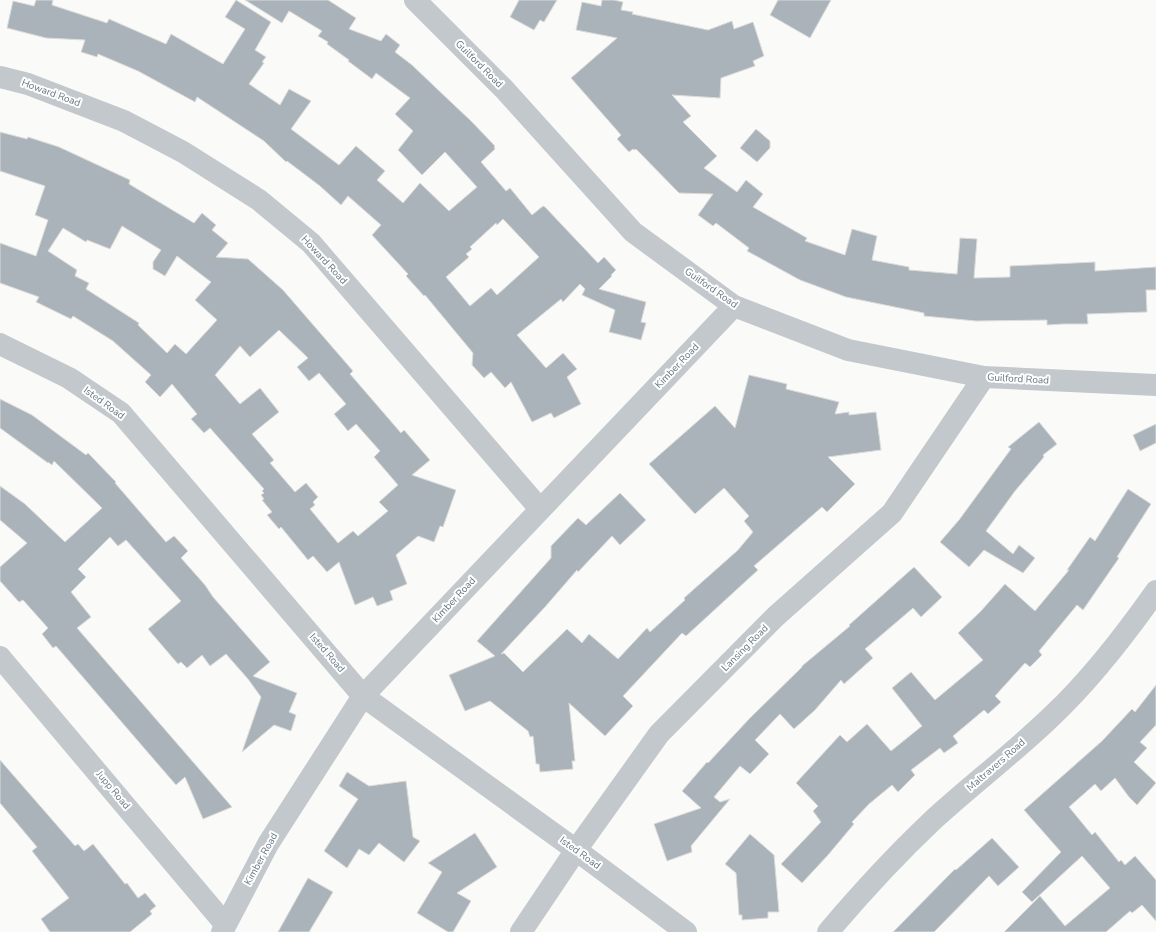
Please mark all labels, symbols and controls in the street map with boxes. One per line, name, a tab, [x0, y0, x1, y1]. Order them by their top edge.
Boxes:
street label: Guilford Road	[452, 37, 506, 91]
street label: Howard Road	[20, 76, 83, 110]
street label: Howard Road	[298, 233, 350, 288]
street label: Guilford Road	[682, 264, 741, 312]
street label: Kimber Road	[652, 340, 702, 392]
street label: Guilford Road	[987, 370, 1049, 388]
street label: Isted Road	[81, 383, 128, 423]
street label: Kimber Road	[429, 574, 479, 626]
street label: Lansing Road	[719, 621, 772, 674]
street label: Isted Road	[306, 630, 348, 676]
street label: Maltravers Road	[964, 735, 1028, 794]
street label: Jupp Road	[92, 767, 133, 812]
street label: Kimber Road	[241, 830, 281, 888]
street label: Isted Road	[557, 833, 604, 873]

